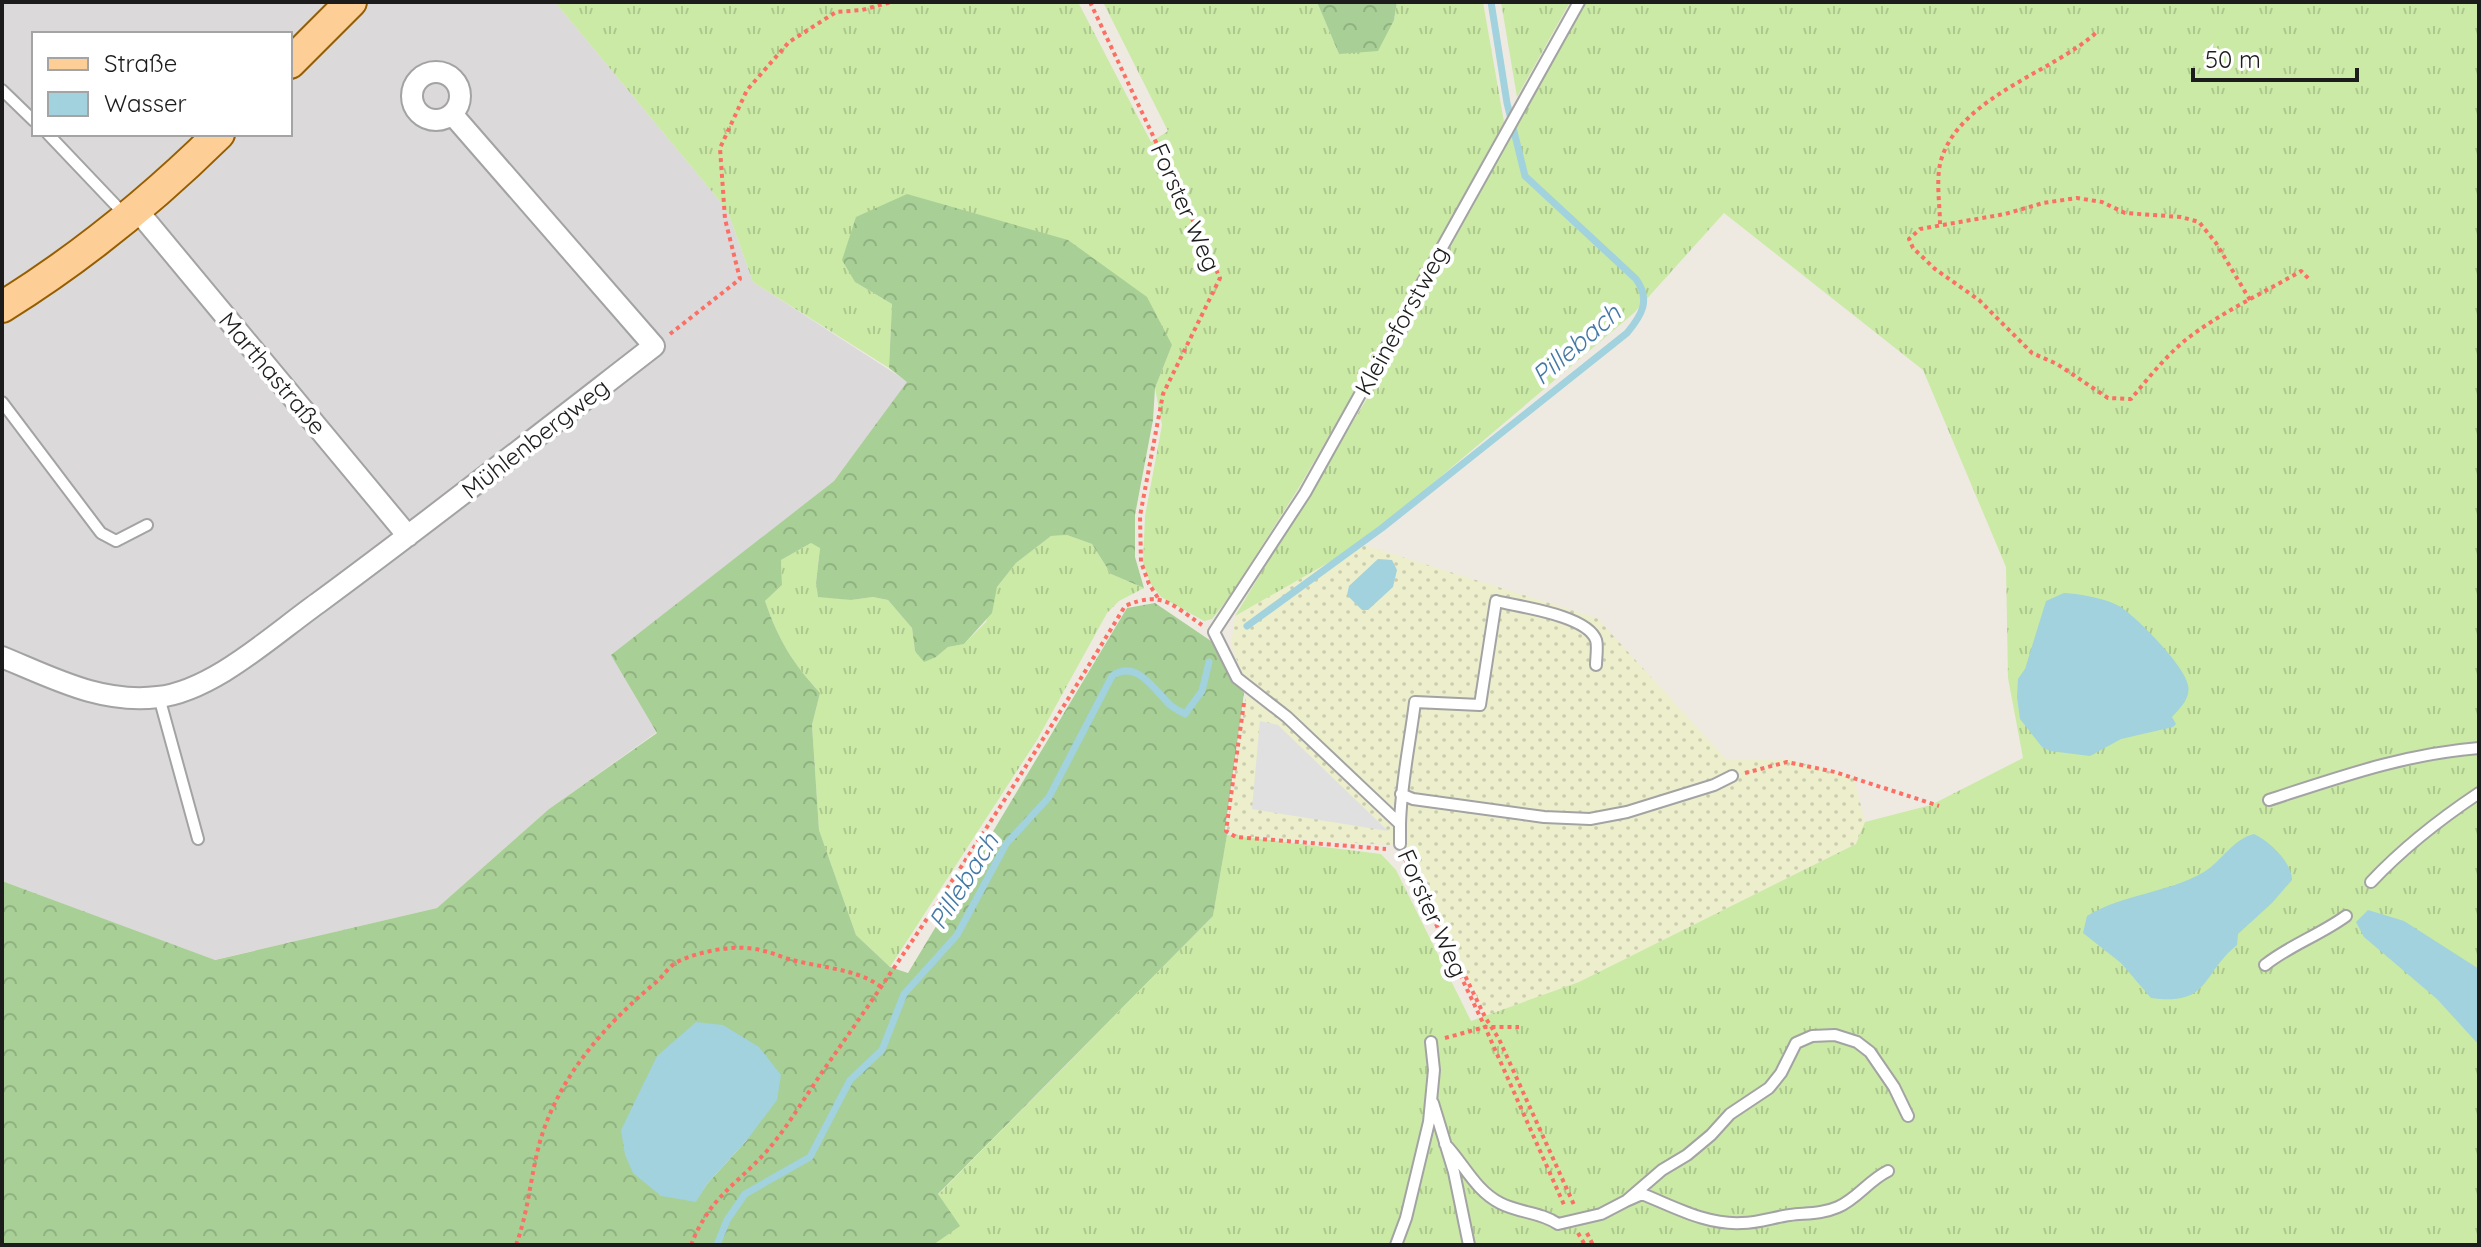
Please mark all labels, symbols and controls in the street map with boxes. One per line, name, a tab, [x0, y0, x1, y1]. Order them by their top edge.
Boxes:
legend	[32, 32, 292, 136]
scale bar	[2193, 32, 2357, 82]
text: 50 m	[2205, 44, 2261, 74]
text: Straße	[104, 48, 177, 78]
text: Wasser	[104, 88, 187, 118]
street label: Forster Weg	[1144, 138, 1228, 276]
street label: Kleineforstweg	[1348, 240, 1454, 400]
water label: Pillebach	[1525, 296, 1628, 392]
street label: Marthastraße	[213, 306, 333, 440]
street label: Mühlenbergweg	[456, 371, 614, 505]
water label: Pillebach	[921, 826, 1006, 935]
street label: Forster Weg	[1391, 844, 1475, 982]

